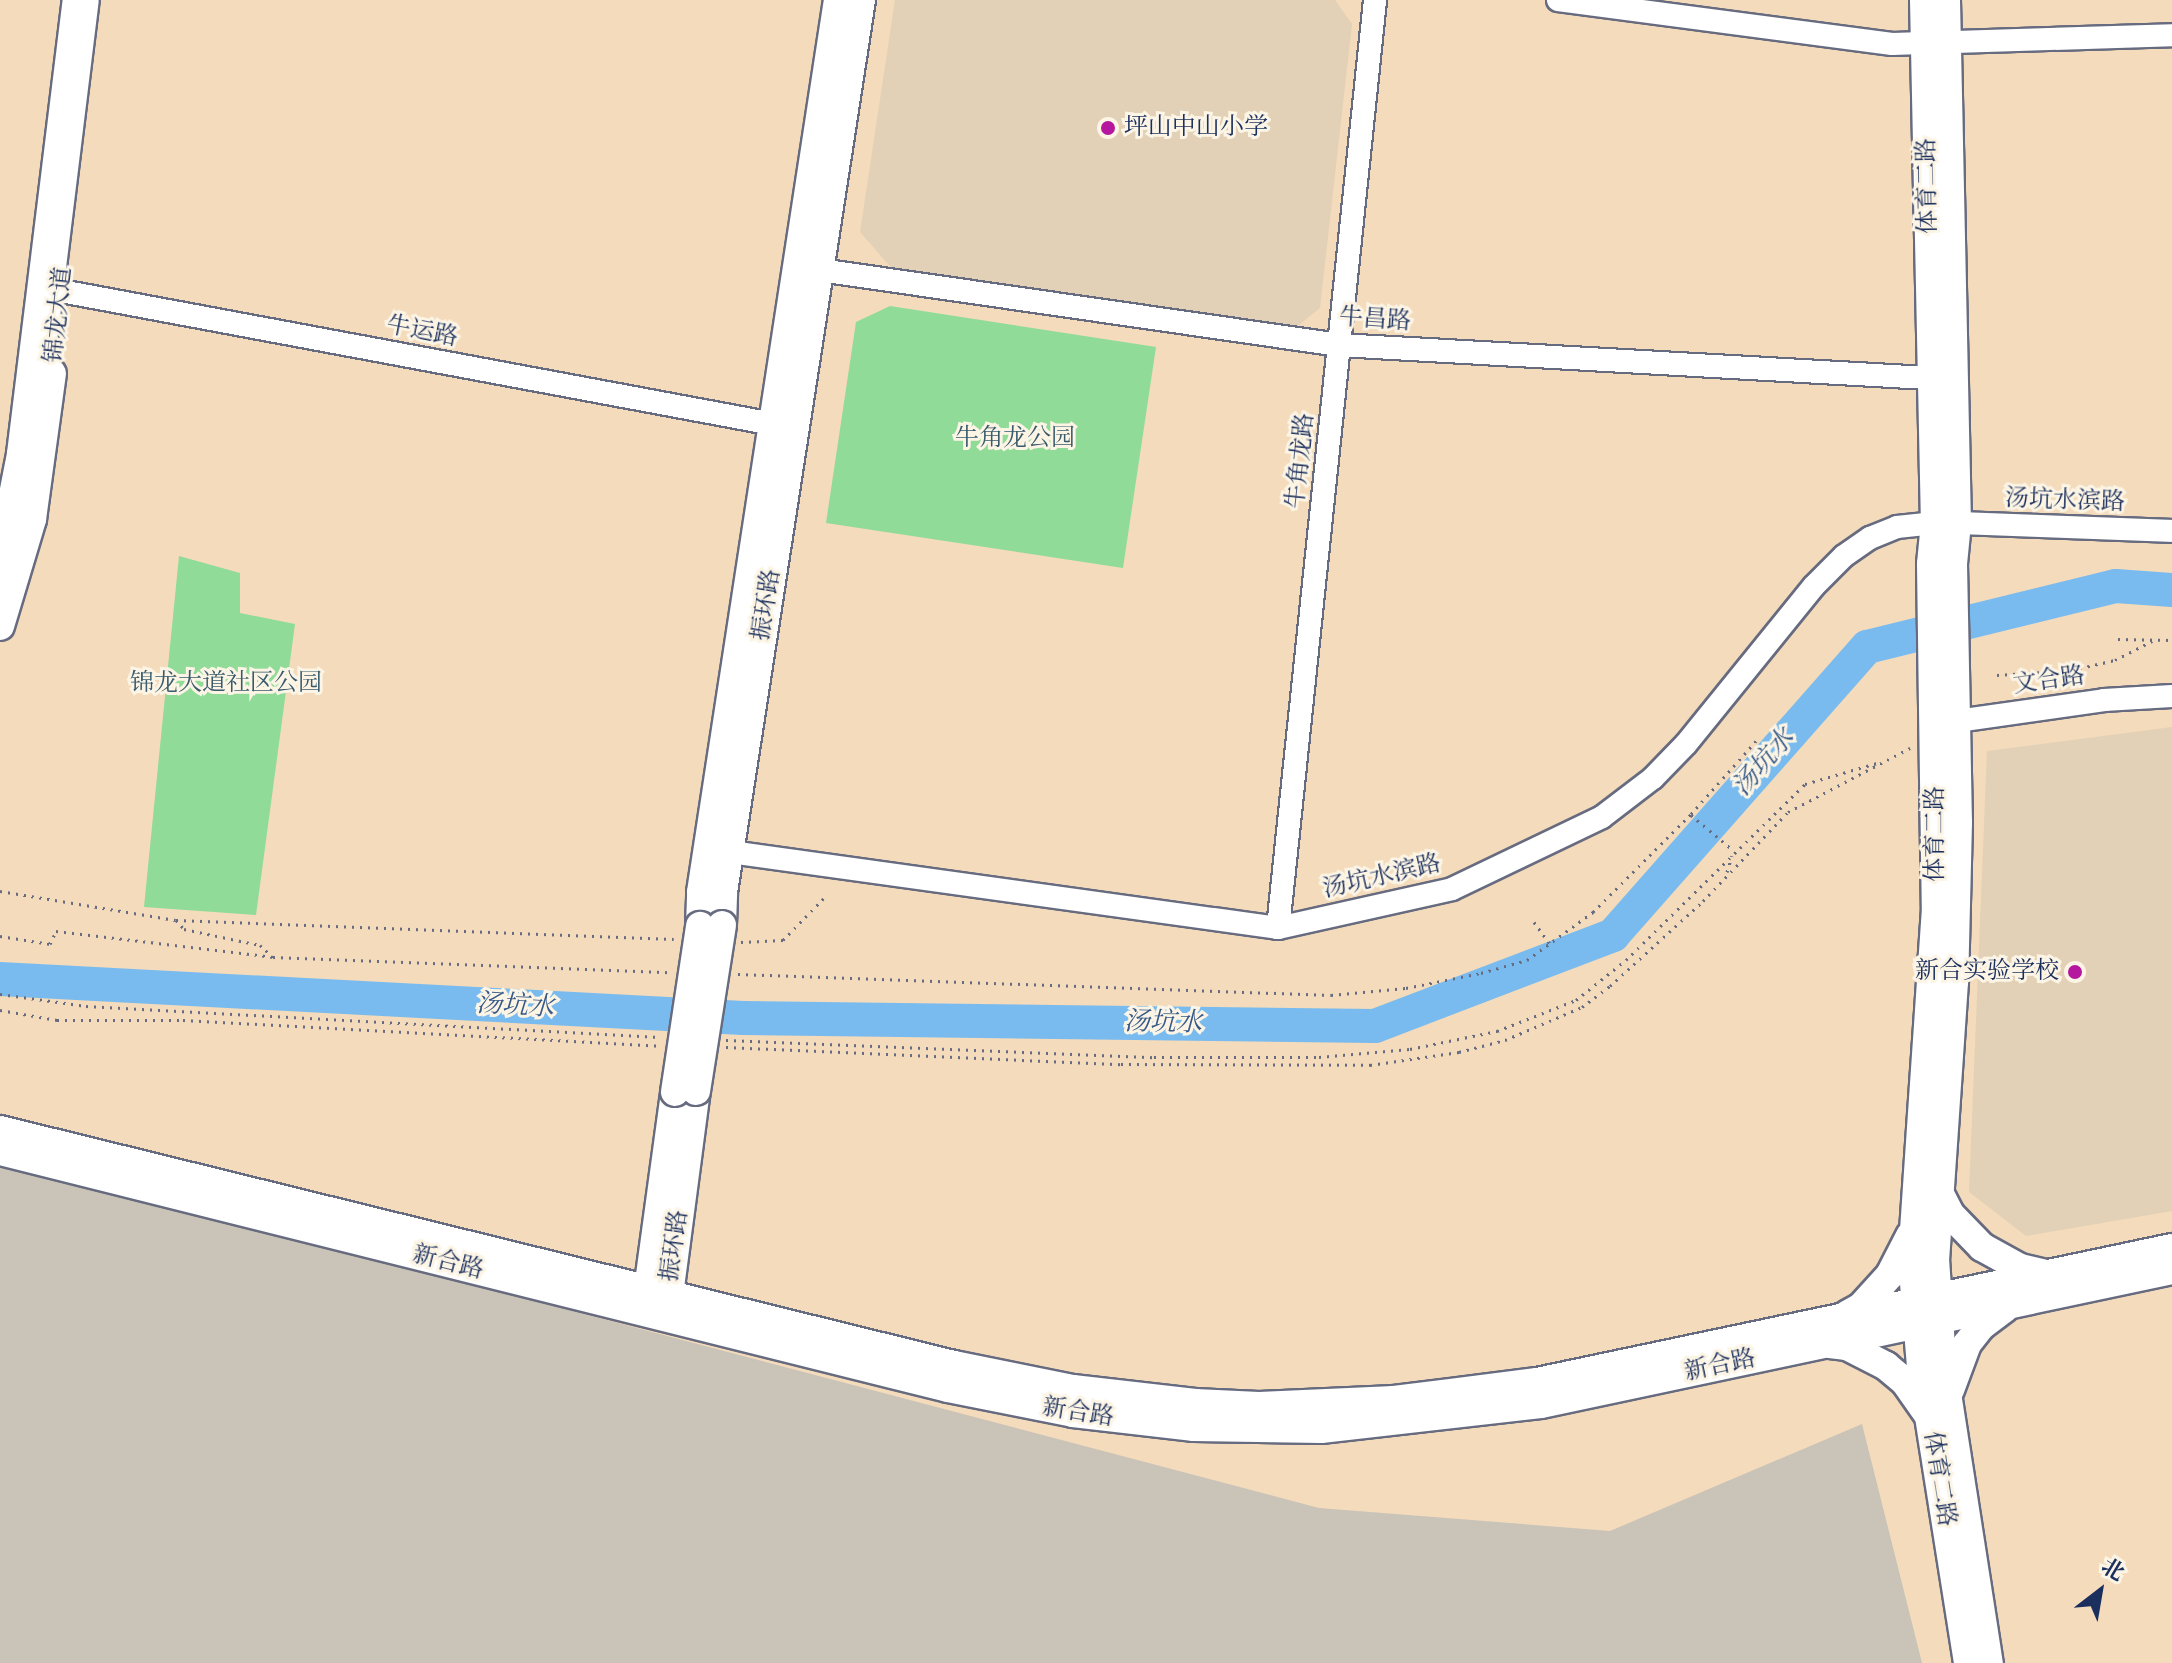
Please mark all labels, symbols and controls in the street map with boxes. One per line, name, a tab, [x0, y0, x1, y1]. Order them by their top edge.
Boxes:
place label: 坪山中山小学	[1124, 114, 1268, 142]
marker: 坪山中山小学	[1099, 119, 1117, 137]
street label: 体育二路	[1913, 138, 1943, 234]
street label: 锦龙大道	[40, 266, 78, 364]
street label: 牛昌路	[1338, 303, 1412, 337]
street label: 牛运路	[384, 311, 460, 353]
street label: 牛角龙路	[1282, 412, 1320, 510]
park label: 牛角龙公园	[955, 425, 1075, 453]
street label: 汤坑水滨路	[2005, 485, 2125, 517]
street label: 振环路	[747, 567, 787, 643]
street label: 文合路	[2011, 662, 2087, 700]
park label: 锦龙大道社区公园	[130, 670, 322, 698]
water label: 汤坑水	[1727, 723, 1801, 803]
street label: 体育二路	[1922, 786, 1950, 882]
street label: 汤坑水滨路	[1320, 849, 1444, 905]
place label: 新合实验学校	[1915, 958, 2059, 986]
marker: 新合实验学校	[2066, 963, 2084, 981]
water label: 汤坑水	[475, 988, 555, 1024]
water label: 汤坑水	[1124, 1007, 1202, 1039]
street label: 振环路	[656, 1208, 694, 1284]
street label: 新合路	[410, 1240, 486, 1286]
street label: 新合路	[1682, 1344, 1758, 1388]
street label: 新合路	[1040, 1393, 1116, 1433]
street label: 体育二路	[1917, 1429, 1961, 1529]
north arrow	[2060, 1551, 2140, 1631]
text: 北	[2096, 1553, 2129, 1588]

